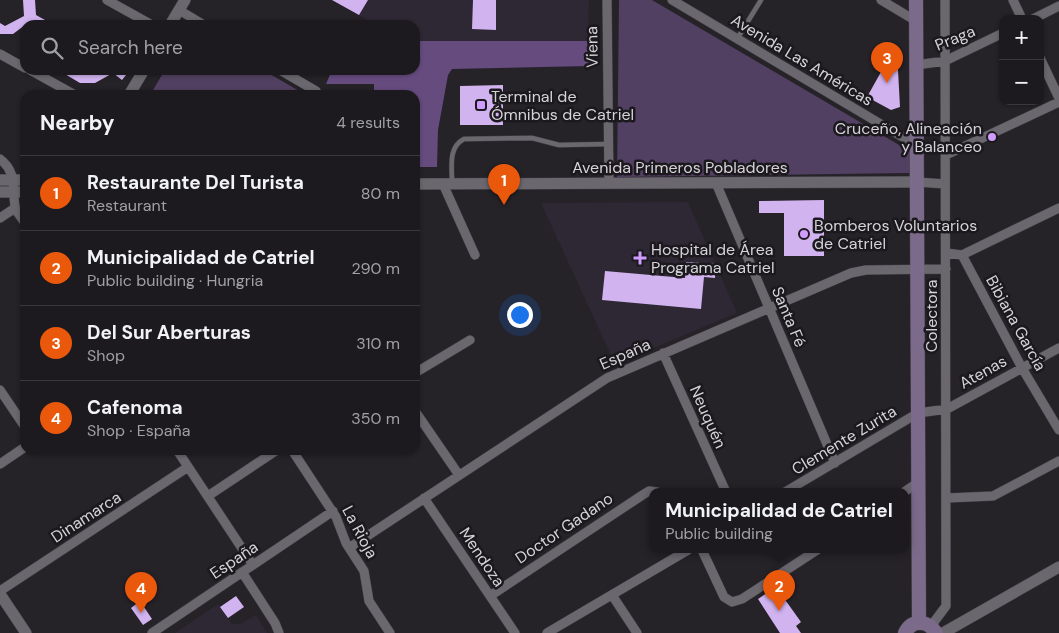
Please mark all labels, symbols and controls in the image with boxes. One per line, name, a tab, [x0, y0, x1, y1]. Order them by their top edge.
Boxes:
street label: Avenida Las Américas	[727, 9, 877, 111]
map controls	[999, 15, 1044, 105]
button: +	[999, 15, 1044, 60]
search box	[20, 20, 420, 75]
street label: Praga	[932, 20, 978, 56]
street label: Viena	[581, 26, 603, 68]
icon: search	[38, 34, 66, 62]
text: Search here	[78, 35, 183, 60]
pin: 3	[871, 42, 903, 83]
button: −	[999, 60, 1044, 105]
place label: Terminal de Ómnibus de Catriel	[491, 86, 634, 125]
marker: Terminal de Ómnibus de Catriel	[475, 99, 487, 111]
text: Nearby	[40, 109, 114, 137]
text: 4 results	[336, 112, 400, 133]
place label: Cruceño, Alineación y Balanceo	[835, 118, 982, 157]
marker: Cruceño, Alineación y Balanceo	[986, 131, 998, 143]
street label: Avenida Primeros Pobladores	[572, 157, 788, 178]
pin: 1	[488, 164, 520, 205]
text: Restaurante Del Turista	[87, 170, 304, 195]
text: 1	[53, 183, 59, 204]
text: 80 m	[361, 183, 400, 204]
text: Restaurant	[87, 195, 167, 216]
place label: Bomberos Voluntarios de Catriel	[814, 215, 977, 254]
marker: Bomberos Voluntarios de Catriel	[798, 228, 810, 240]
place label: Hospital de Área Programa Catriel	[651, 239, 774, 278]
text: Municipalidad de Catriel	[87, 245, 315, 270]
marker: Hospital de Área Programa Catriel	[633, 251, 647, 265]
text: 2	[51, 258, 61, 279]
text: 290 m	[351, 258, 400, 279]
text: Public building · Hungria	[87, 270, 263, 291]
street label: Bibiana García	[981, 272, 1051, 374]
street label: Colectora	[921, 280, 942, 352]
street label: Santa Fé	[767, 284, 811, 350]
your location	[507, 302, 533, 328]
text: Del Sur Aberturas	[87, 320, 251, 345]
text: 3	[51, 333, 61, 354]
text: 310 m	[356, 333, 400, 354]
street label: España	[596, 333, 654, 375]
text: Shop	[87, 345, 125, 366]
street label: Atenas	[956, 350, 1010, 394]
street label: Neuquén	[685, 382, 731, 452]
text: Cafenoma	[87, 395, 183, 420]
street label: Clemente Zurita	[788, 400, 900, 480]
text: 4	[51, 408, 61, 429]
text: 350 m	[351, 408, 400, 429]
text: Shop · España	[87, 420, 190, 441]
street label: Dinamarca	[47, 487, 125, 547]
street label: Doctor Gadano	[511, 488, 617, 568]
popup	[649, 488, 909, 553]
text: Municipalidad de Catriel	[665, 498, 893, 523]
street label: La Rioja	[337, 502, 383, 562]
street label: Mendoza	[454, 523, 510, 591]
text: Public building	[665, 523, 773, 544]
street label: España	[206, 536, 262, 584]
pin: 2	[763, 570, 795, 611]
pin: 4	[125, 572, 157, 613]

